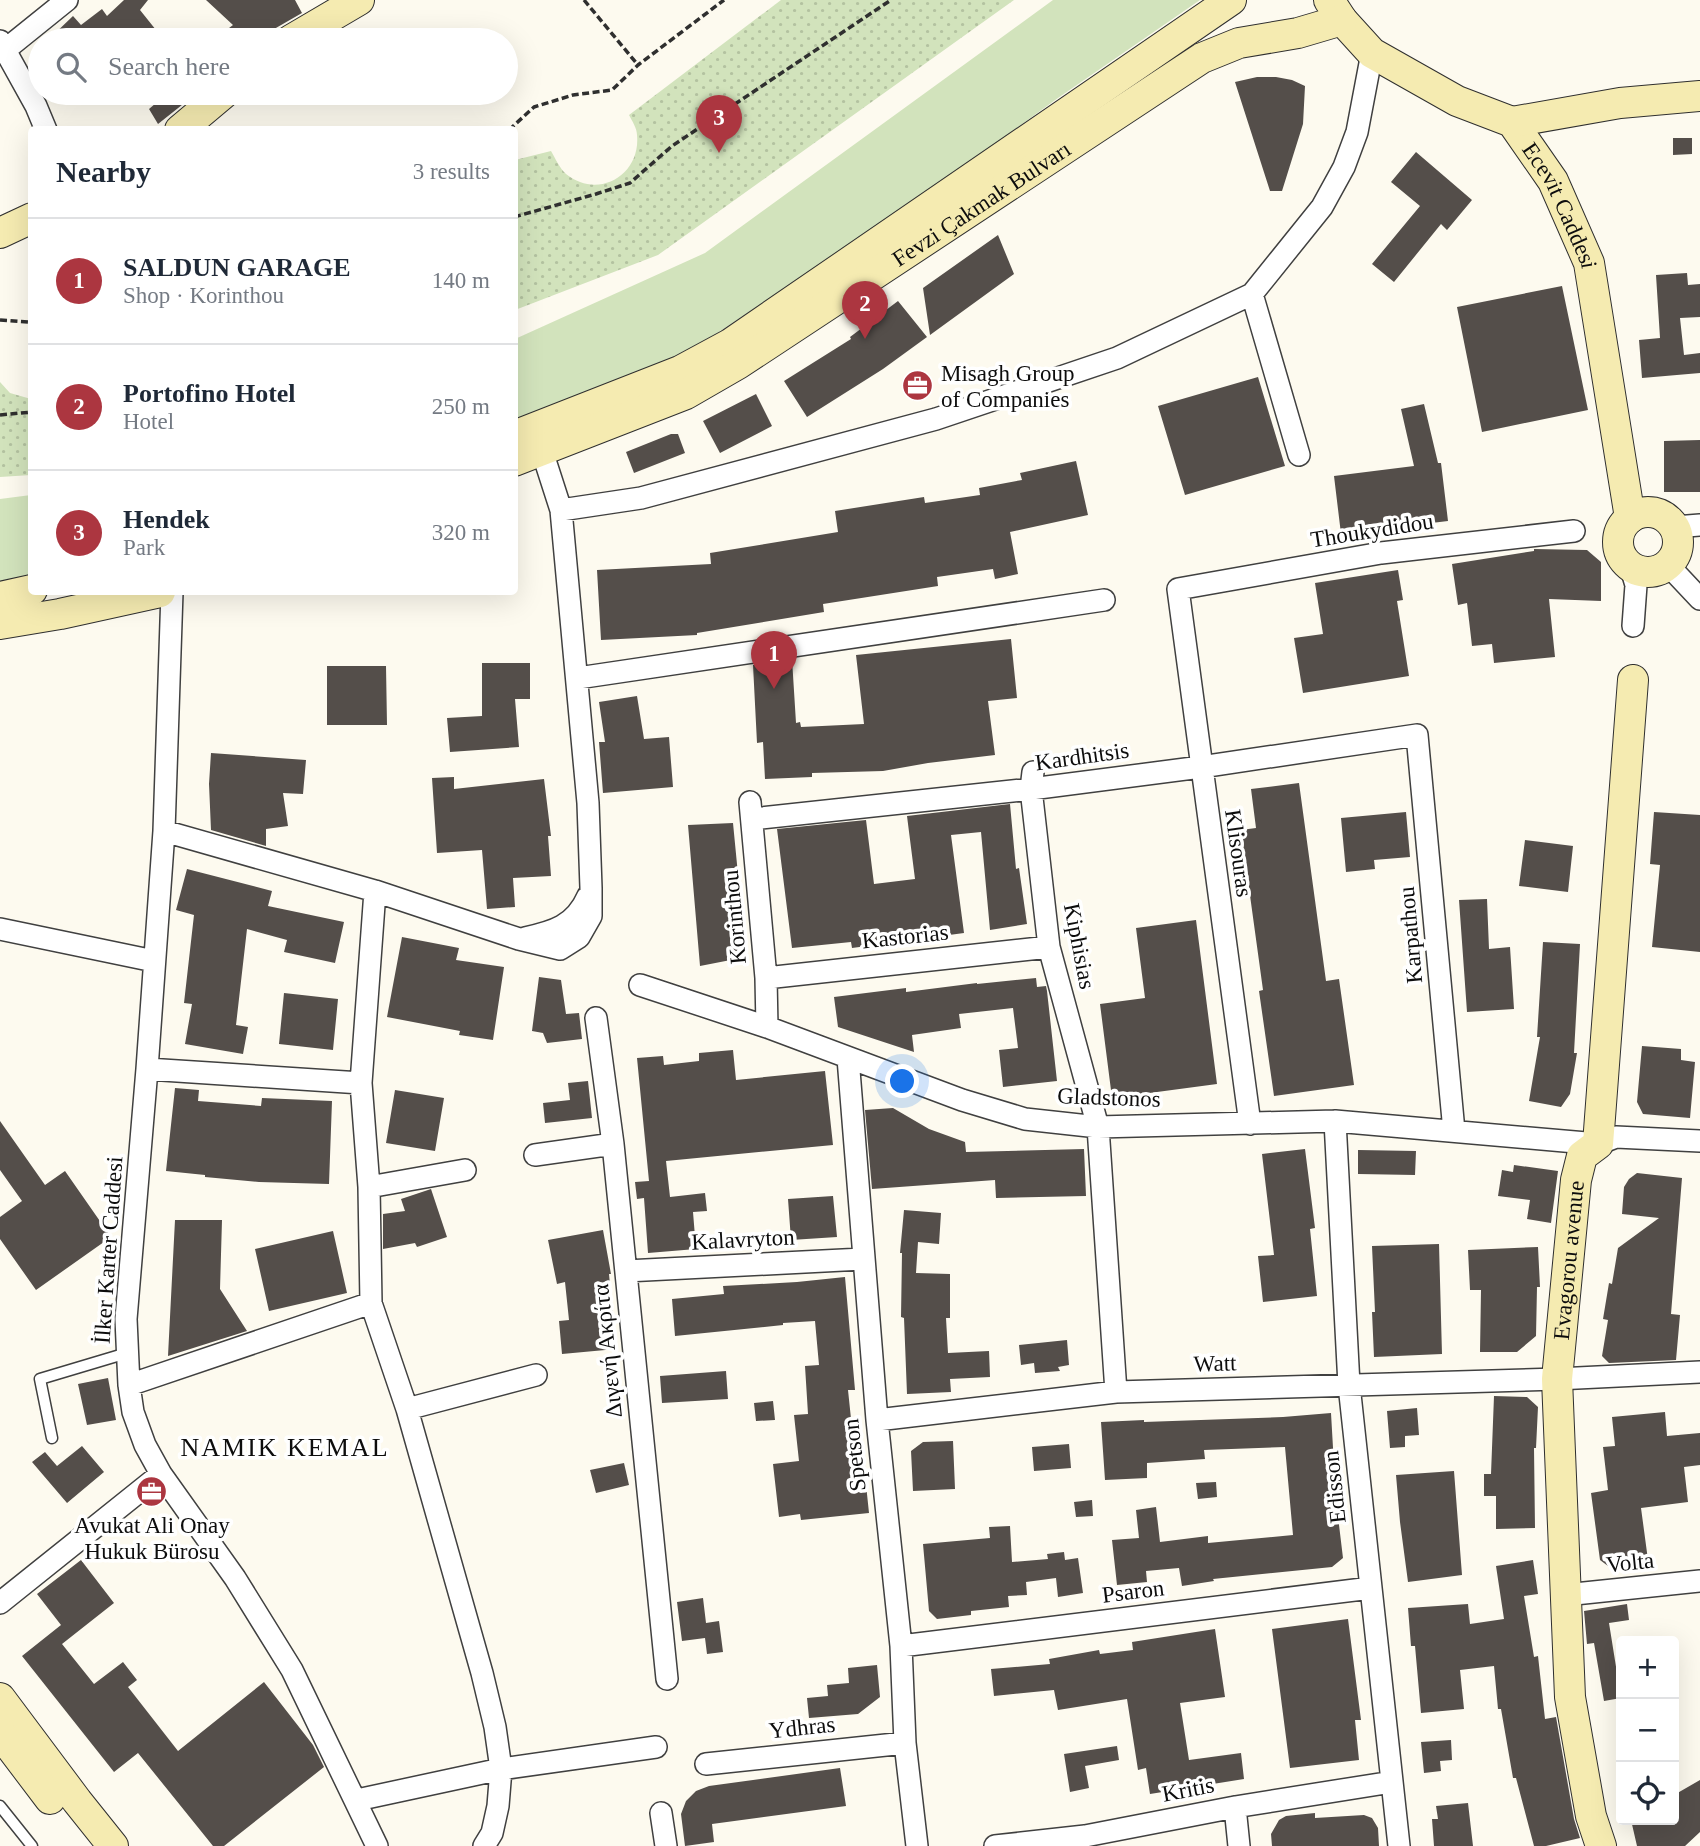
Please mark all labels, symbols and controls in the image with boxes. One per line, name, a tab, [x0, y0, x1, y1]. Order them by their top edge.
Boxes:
search box	[28, 28, 518, 105]
icon: search	[52, 48, 90, 86]
text: Search here	[108, 52, 230, 81]
pin: 3	[696, 95, 742, 153]
street label: Fevzi Çakmak Bulvarı	[888, 136, 1075, 272]
street label: Ecevit Caddesi	[1517, 138, 1602, 270]
text: Nearby	[56, 155, 151, 188]
text: 3 results	[413, 159, 490, 184]
text: SALDUN GARAGE	[123, 253, 351, 282]
text: 1	[73, 268, 85, 293]
text: 140 m	[432, 268, 490, 293]
pin: 2	[842, 281, 888, 339]
text: Shop · Korinthou	[123, 283, 284, 308]
place label: Misagh Group of Companies	[941, 361, 1075, 412]
office icon: Misagh Group of Companies	[901, 369, 935, 403]
text: Portofino Hotel	[123, 379, 296, 408]
text: 2	[73, 394, 85, 419]
text: 250 m	[432, 394, 490, 419]
text: Hotel	[123, 409, 174, 434]
text: Hendek	[123, 505, 210, 534]
street label: Thoukydidou	[1309, 508, 1436, 553]
text: 3	[73, 520, 85, 545]
text: 320 m	[432, 520, 490, 545]
text: Park	[123, 535, 165, 560]
pin: 1	[751, 631, 797, 689]
street label: Kardhitsis	[1034, 738, 1131, 775]
street label: Klisouras	[1220, 808, 1257, 899]
street label: Korinthou	[718, 868, 751, 965]
street label: Karpathou	[1394, 885, 1427, 984]
street label: Kiphisias	[1059, 901, 1100, 991]
street label: Kastorias	[861, 920, 950, 953]
your location	[885, 1064, 919, 1098]
street label: Gladstonos	[1057, 1083, 1161, 1112]
street label: İlker Karter Caddesi	[89, 1156, 128, 1345]
street label: Evagorou avenue	[1549, 1179, 1589, 1341]
street label: Kalavryton	[691, 1224, 796, 1255]
street label: Διγενή Ακρίτα	[588, 1283, 627, 1419]
street label: Watt	[1193, 1350, 1237, 1377]
street label: Spetson	[838, 1417, 871, 1492]
district label: NAMIK KEMAL	[180, 1433, 390, 1462]
street label: Edisson	[1318, 1449, 1351, 1524]
office icon: Avukat Ali Onay Hukuk Bürosu	[135, 1474, 169, 1508]
place label: Avukat Ali Onay Hukuk Bürosu	[74, 1513, 230, 1564]
street label: Volta	[1605, 1548, 1655, 1577]
street label: Psaron	[1100, 1575, 1166, 1608]
map controls	[1616, 1636, 1679, 1825]
button: +	[1616, 1636, 1679, 1699]
button: −	[1616, 1699, 1679, 1762]
street label: Ydhras	[768, 1712, 836, 1743]
button: locate	[1616, 1762, 1679, 1825]
street label: Kritis	[1160, 1772, 1216, 1807]

